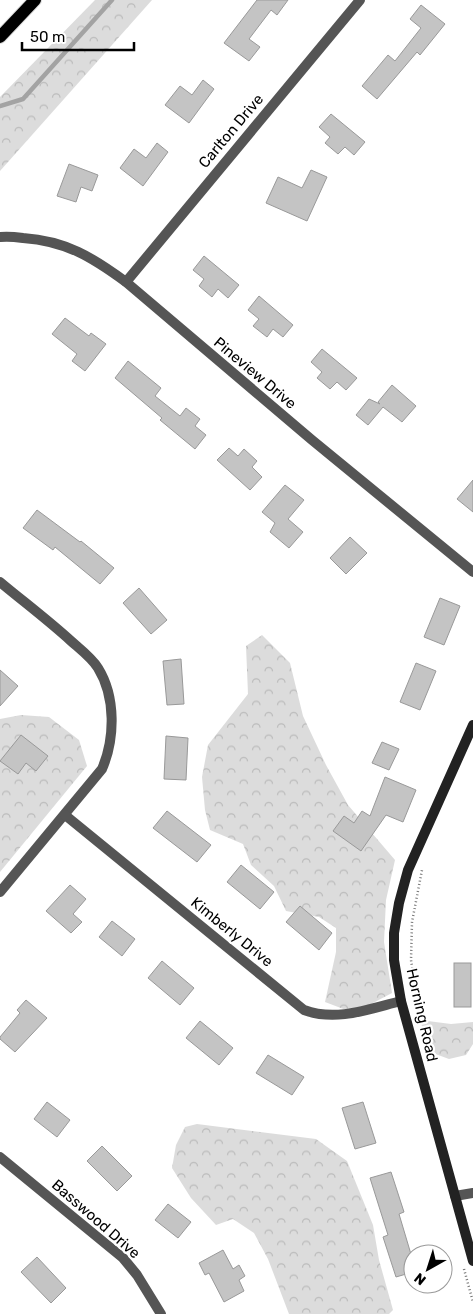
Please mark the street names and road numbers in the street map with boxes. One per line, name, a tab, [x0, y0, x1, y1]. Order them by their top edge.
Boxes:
street label: Carlton Drive	[195, 90, 267, 172]
street label: Pineview Drive	[210, 333, 300, 413]
street label: Kimberly Drive	[187, 893, 277, 971]
street label: Horning Road	[403, 967, 441, 1063]
street label: Basswood Drive	[48, 1176, 144, 1262]

